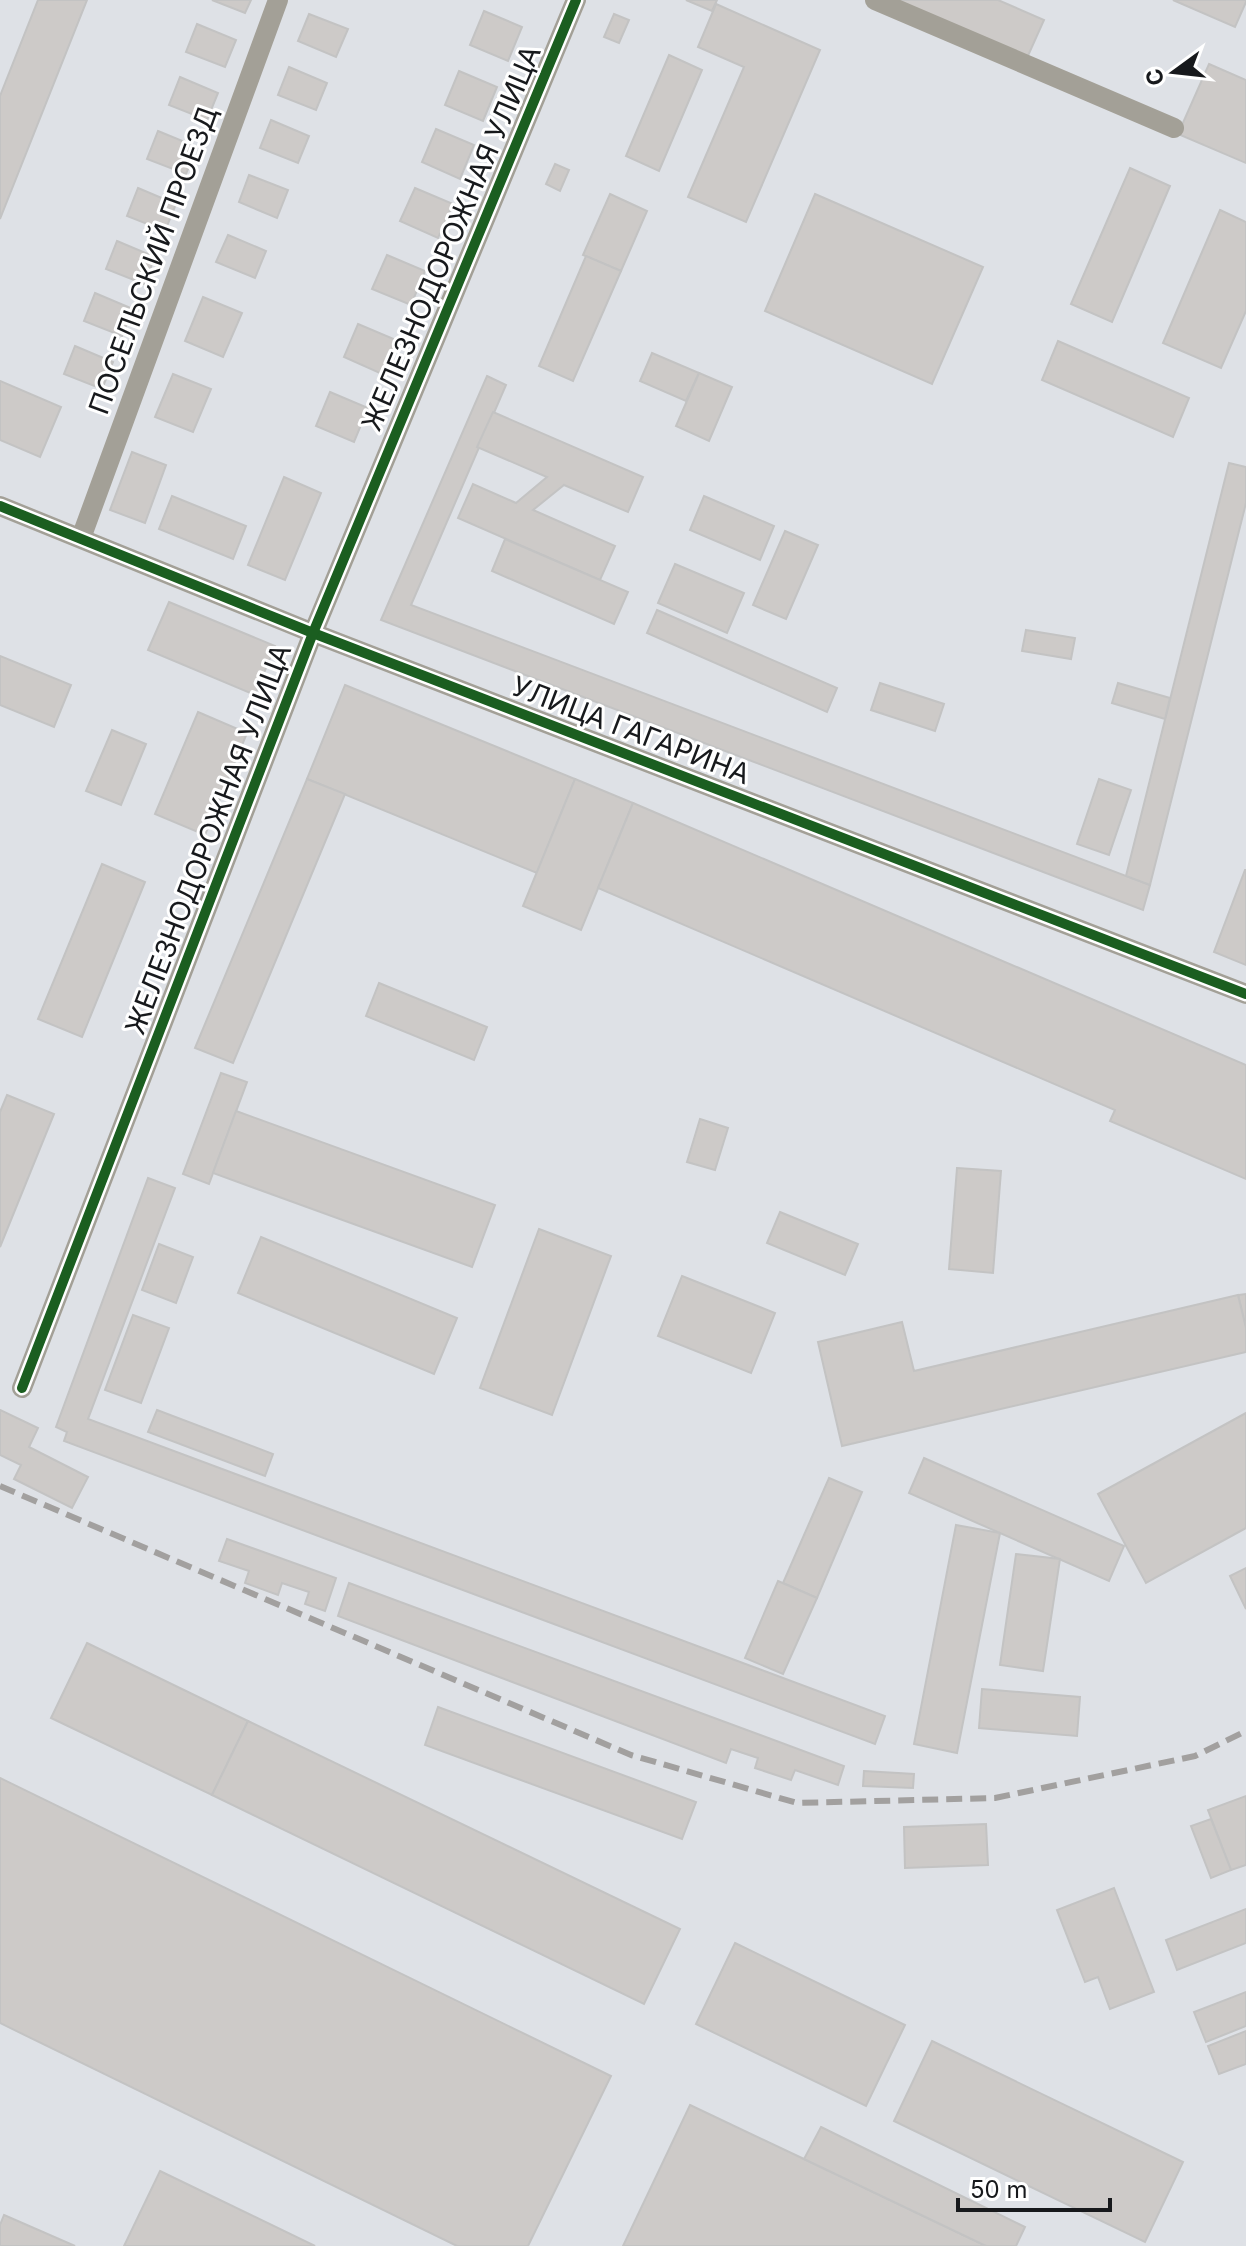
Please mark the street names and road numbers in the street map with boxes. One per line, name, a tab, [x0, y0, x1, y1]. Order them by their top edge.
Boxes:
street label: ЖЕЛЕЗНОДОРОЖНАЯ УЛИЦА	[354, 40, 548, 436]
street label: ПОСЕЛЬСКИЙ ПРОЕЗД	[80, 101, 225, 419]
street label: ЖЕЛЕЗНОДОРОЖНАЯ УЛИЦА	[118, 639, 298, 1039]
street label: УЛИЦА ГАГАРИНА	[507, 669, 755, 791]

